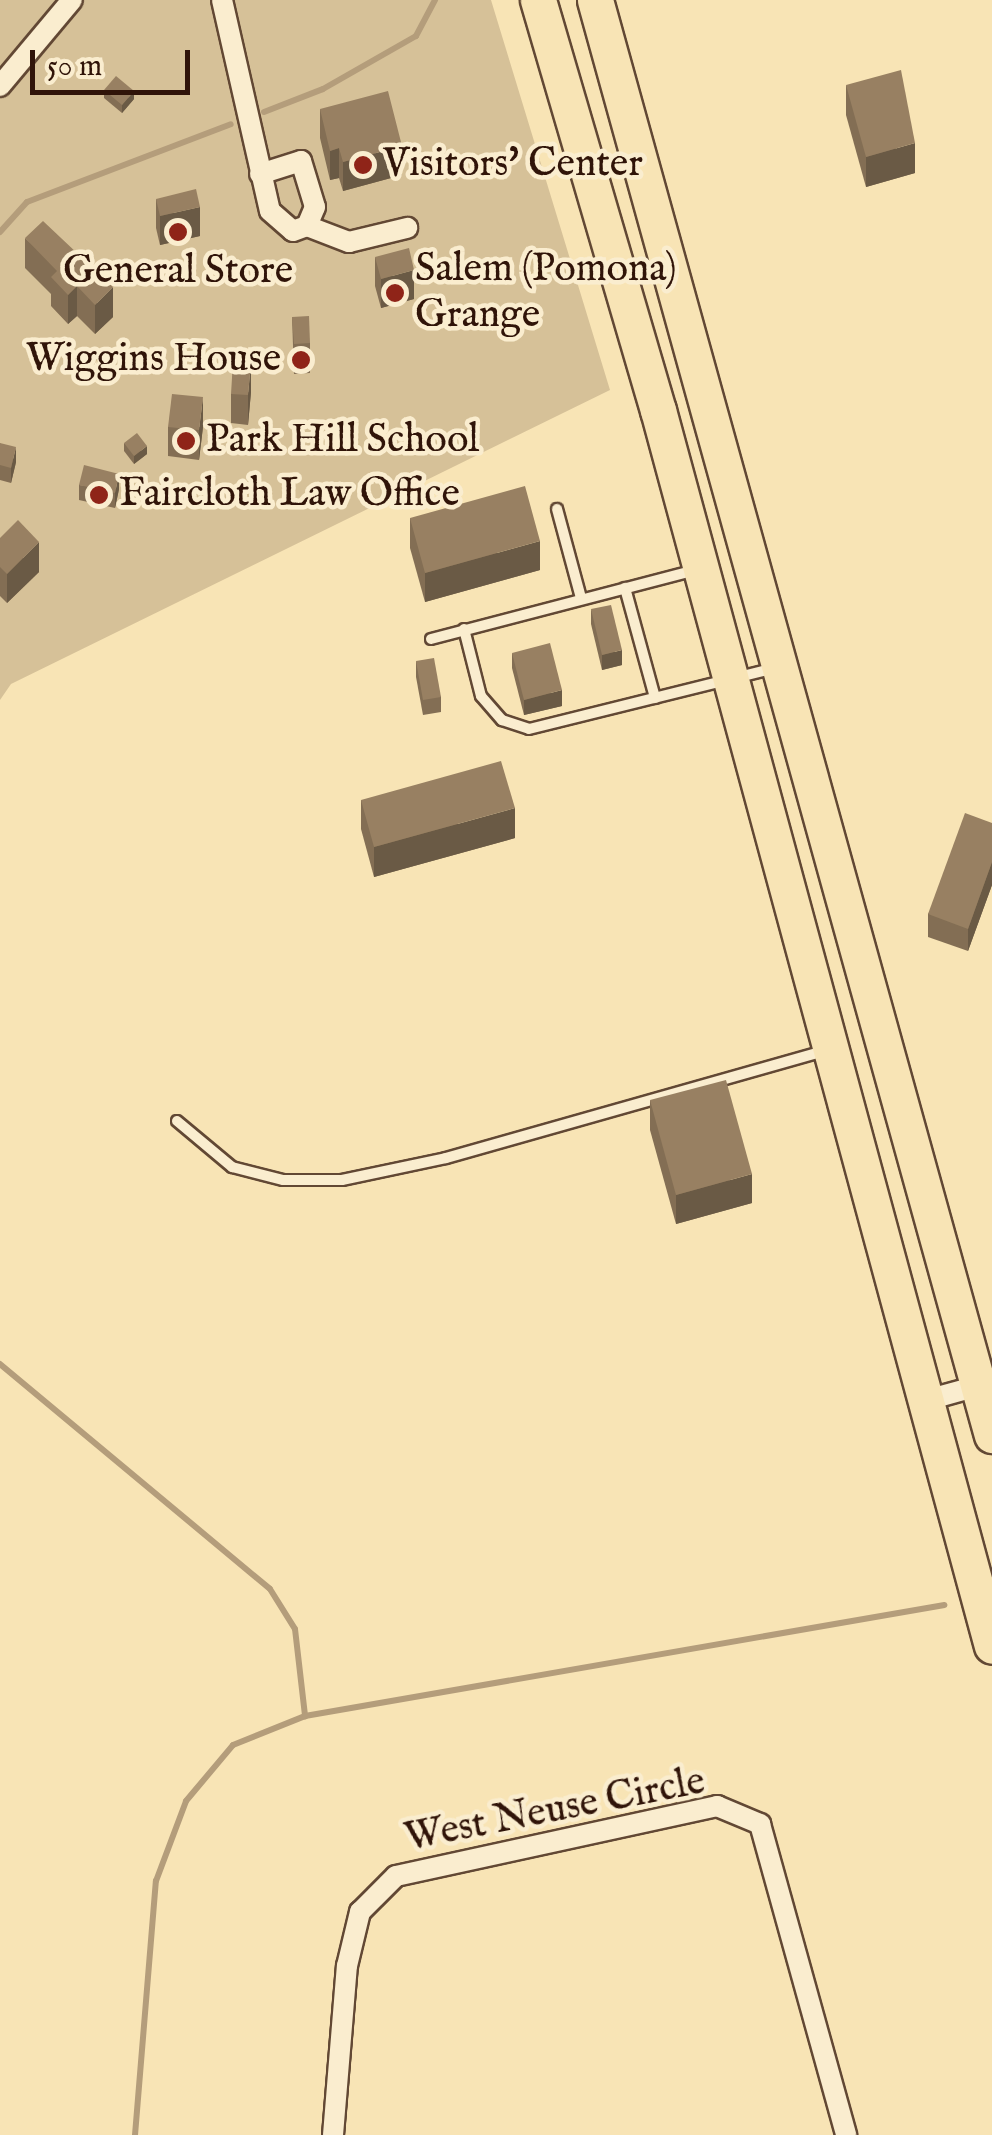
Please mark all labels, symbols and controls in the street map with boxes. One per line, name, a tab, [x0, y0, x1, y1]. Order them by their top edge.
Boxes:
scale bar	[35, 30, 195, 92]
text: 50 m	[47, 48, 102, 86]
place label: Visitors' Center	[383, 141, 643, 189]
marker: Visitors' Center	[352, 154, 374, 176]
marker: General Store	[167, 221, 189, 243]
place label: Salem (Pomona) Grange	[415, 246, 677, 340]
place label: General Store	[63, 248, 293, 296]
marker: Salem (Pomona) Grange	[384, 282, 406, 304]
place label: Wiggins House	[26, 336, 281, 384]
marker: Wiggins House	[290, 349, 312, 371]
place label: Park Hill School	[206, 417, 479, 465]
marker: Park Hill School	[175, 430, 197, 452]
place label: Faircloth Law Office	[119, 471, 460, 519]
marker: Faircloth Law Office	[88, 484, 110, 506]
street label: West Neuse Circle	[401, 1758, 709, 1864]

